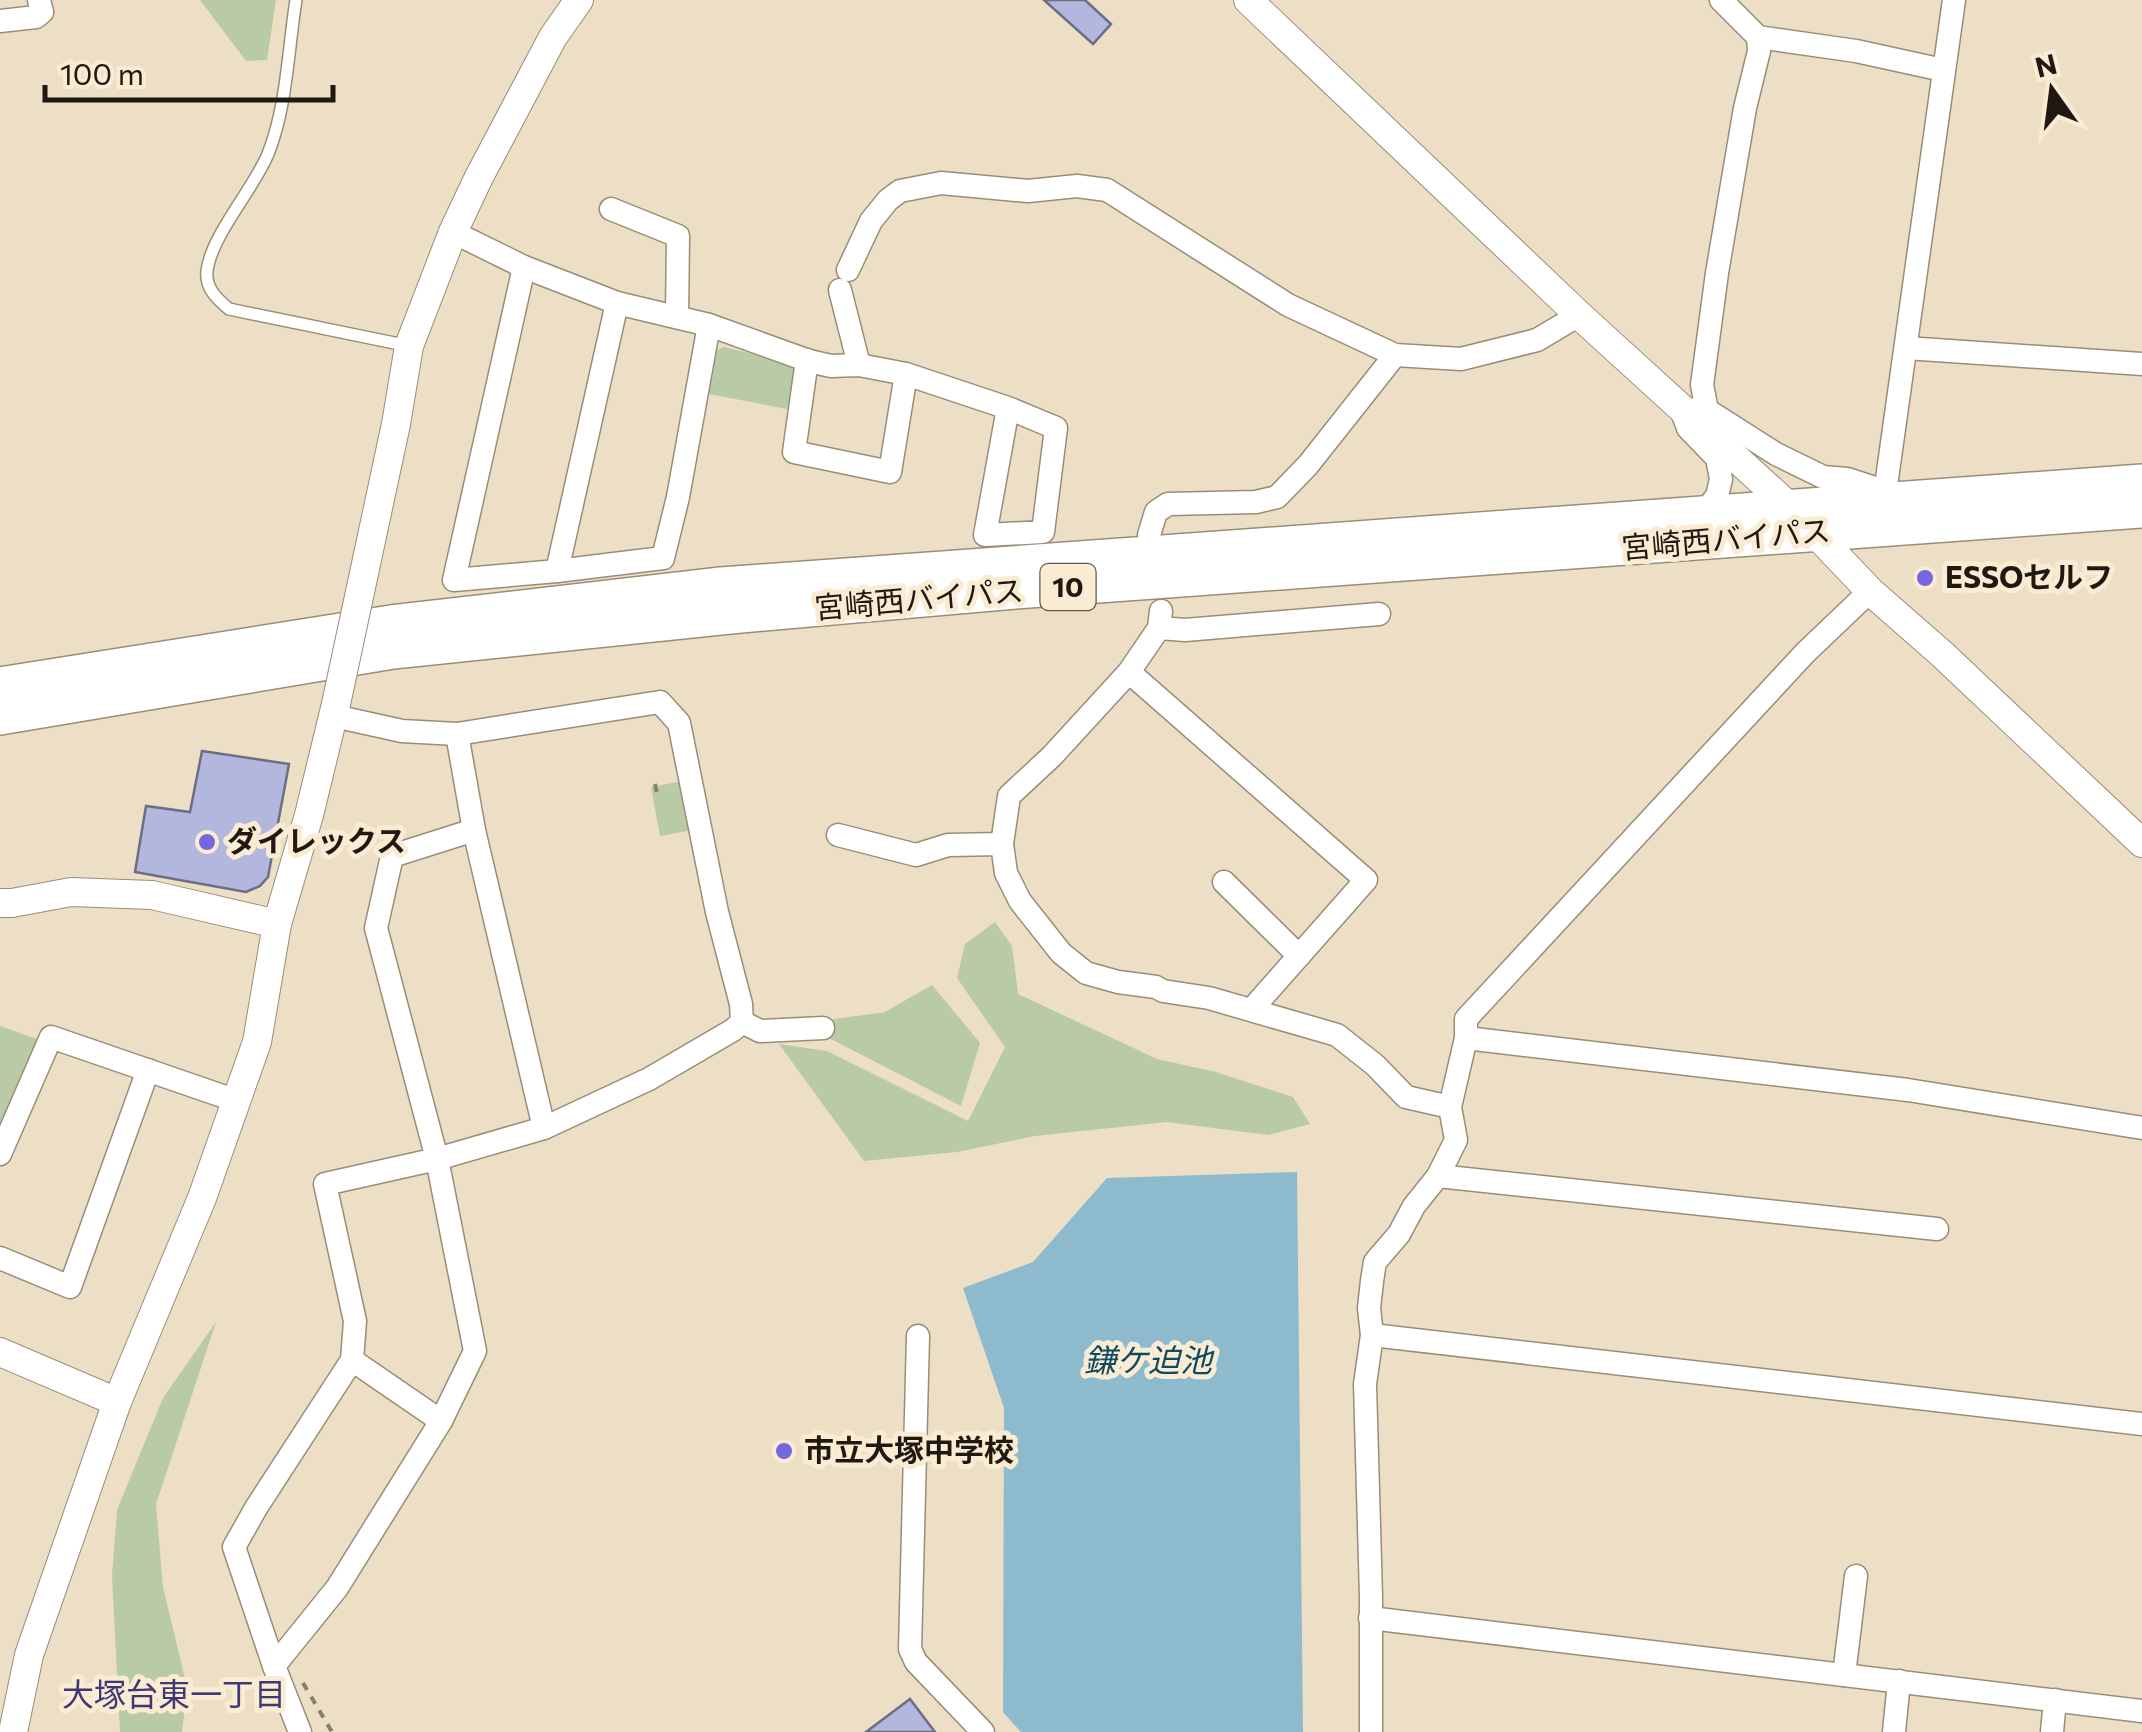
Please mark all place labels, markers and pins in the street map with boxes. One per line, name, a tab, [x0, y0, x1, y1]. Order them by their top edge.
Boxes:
place label: ESSOセルフ	[1945, 557, 2113, 594]
marker: ESSOセルフ	[1914, 567, 1936, 589]
place label: ダイレックス	[227, 821, 406, 858]
marker: ダイレックス	[196, 831, 218, 853]
place label: 市立大塚中学校	[804, 1430, 1014, 1467]
marker: 市立大塚中学校	[773, 1440, 795, 1462]

